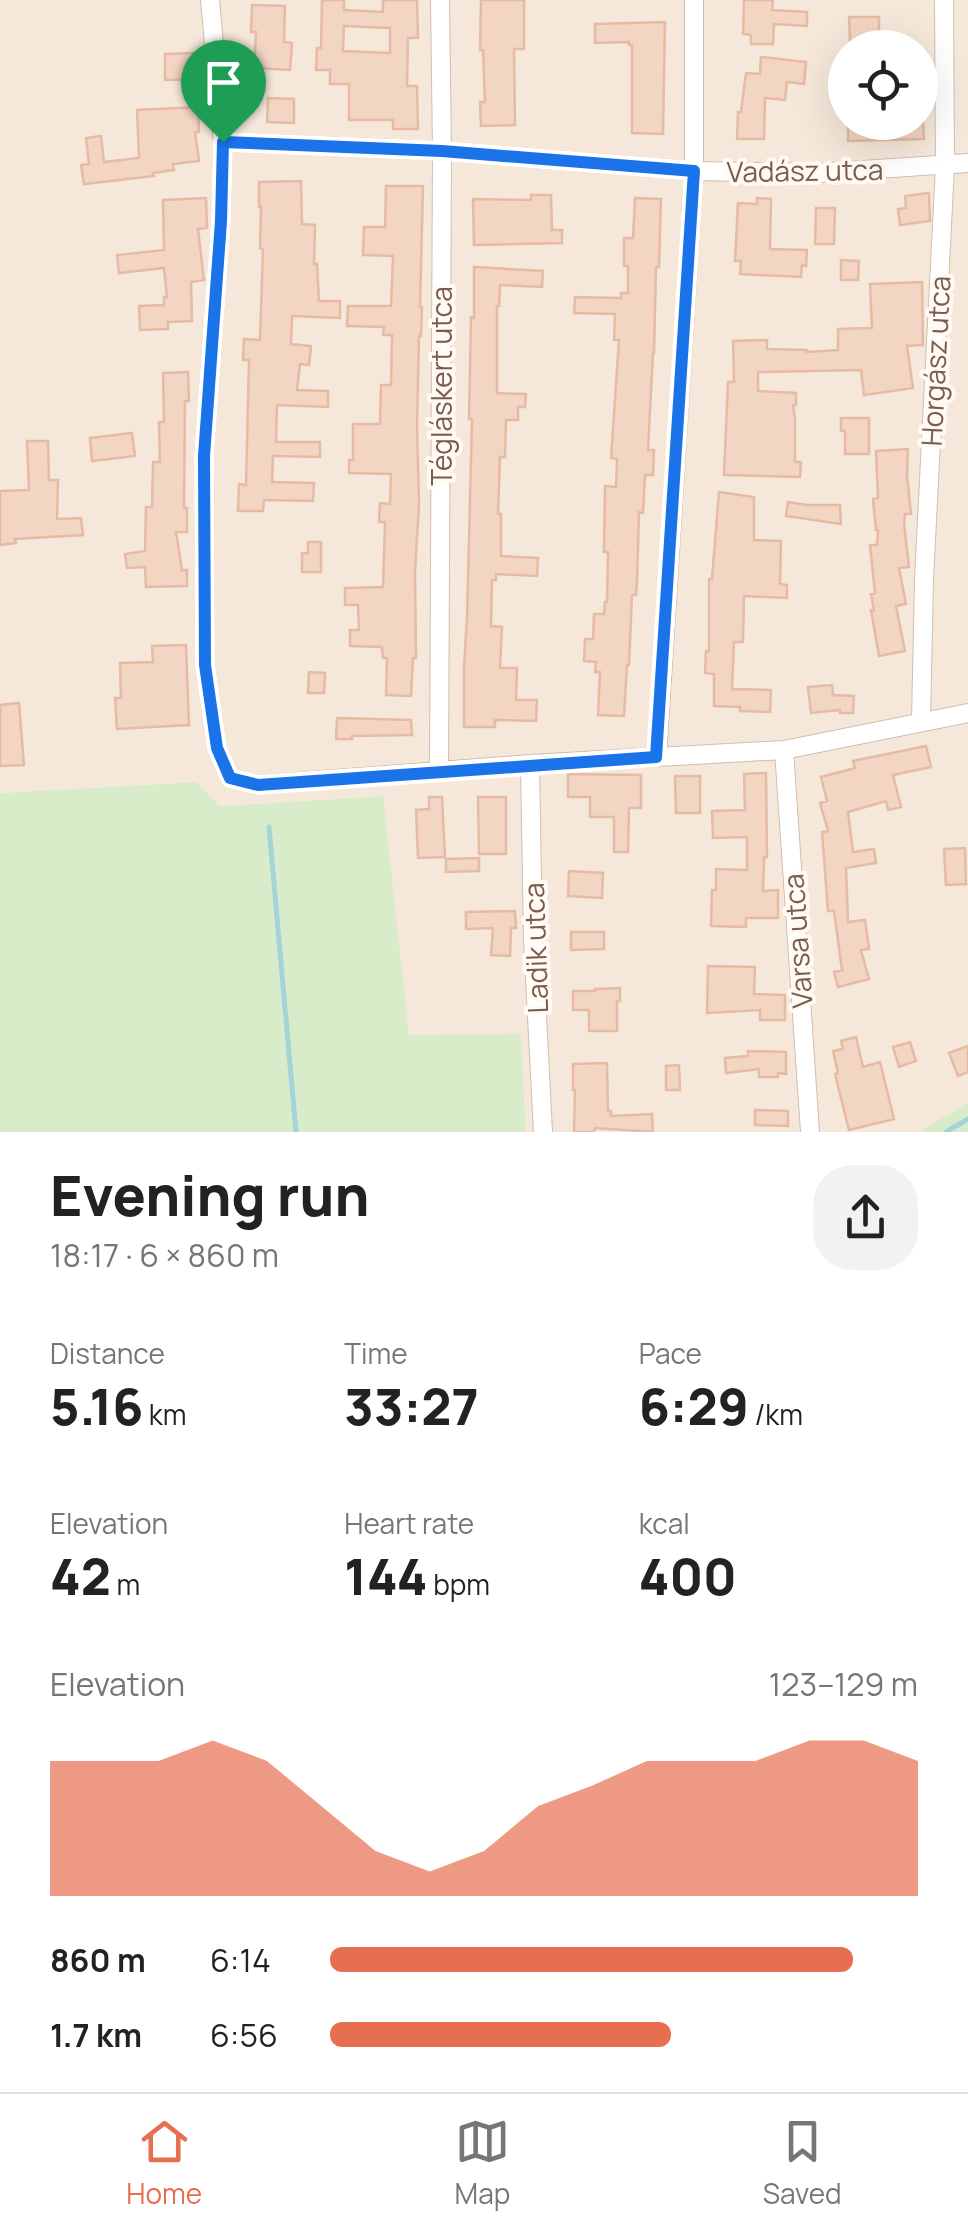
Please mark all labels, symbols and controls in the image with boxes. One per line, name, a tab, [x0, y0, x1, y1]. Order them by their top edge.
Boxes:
map controls	[828, 30, 938, 140]
button: locate	[828, 30, 938, 140]
pin	[181, 40, 266, 143]
icon: arrive	[196, 55, 251, 110]
street label: Vadász utca	[726, 150, 884, 190]
street label: Horgász utca	[912, 275, 958, 447]
street label: Tégláskert utca	[422, 286, 460, 486]
street label: Varsa utca	[773, 872, 821, 1010]
street label: Ladik utca	[514, 882, 556, 1014]
text: Evening run	[50, 1157, 369, 1233]
button: share	[813, 1165, 918, 1270]
text: 18:17 · 6 × 860 m	[50, 1233, 279, 1277]
text: Distance	[50, 1334, 165, 1372]
text: Time	[344, 1334, 408, 1372]
text: Pace	[639, 1334, 702, 1372]
text: 5.16	[50, 1372, 143, 1440]
text: 33:27	[344, 1372, 479, 1440]
text: 6:29	[639, 1372, 749, 1440]
text: km	[143, 1395, 187, 1433]
text: /km	[749, 1395, 803, 1433]
text: Elevation	[50, 1504, 168, 1542]
text: Heart rate	[344, 1504, 474, 1542]
text: kcal	[639, 1504, 690, 1542]
text: 42	[50, 1542, 111, 1610]
text: 144	[344, 1542, 428, 1610]
text: 400	[639, 1542, 737, 1610]
text: m	[111, 1565, 140, 1603]
text: bpm	[428, 1565, 490, 1603]
text: Elevation	[50, 1662, 185, 1706]
text: 123–129 m	[769, 1662, 918, 1706]
text: 860 m	[50, 1938, 146, 1982]
text: 6:14	[210, 1938, 271, 1982]
text: 1.7 km	[50, 2013, 142, 2057]
text: 6:56	[210, 2013, 278, 2057]
tab: Home	[126, 2114, 202, 2212]
tab: Map	[455, 2114, 510, 2212]
tab: Saved	[763, 2114, 842, 2212]

